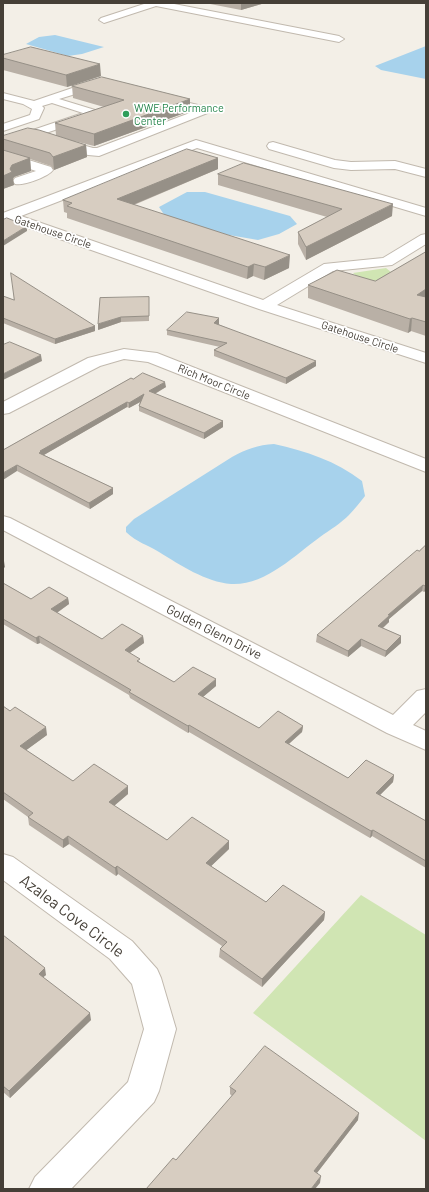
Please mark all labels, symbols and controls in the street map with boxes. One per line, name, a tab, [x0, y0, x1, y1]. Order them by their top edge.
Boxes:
place label: WWE Performance Center	[134, 101, 224, 127]
marker: WWE Performance Center	[121, 109, 131, 119]
street label: Gatehouse Circle	[13, 213, 93, 251]
street label: Gatehouse Circle	[320, 318, 400, 356]
street label: Rich Moor Circle	[176, 361, 252, 403]
street label: Golden Glenn Drive	[164, 601, 264, 663]
street label: Azalea Cove Circle	[16, 871, 128, 961]

